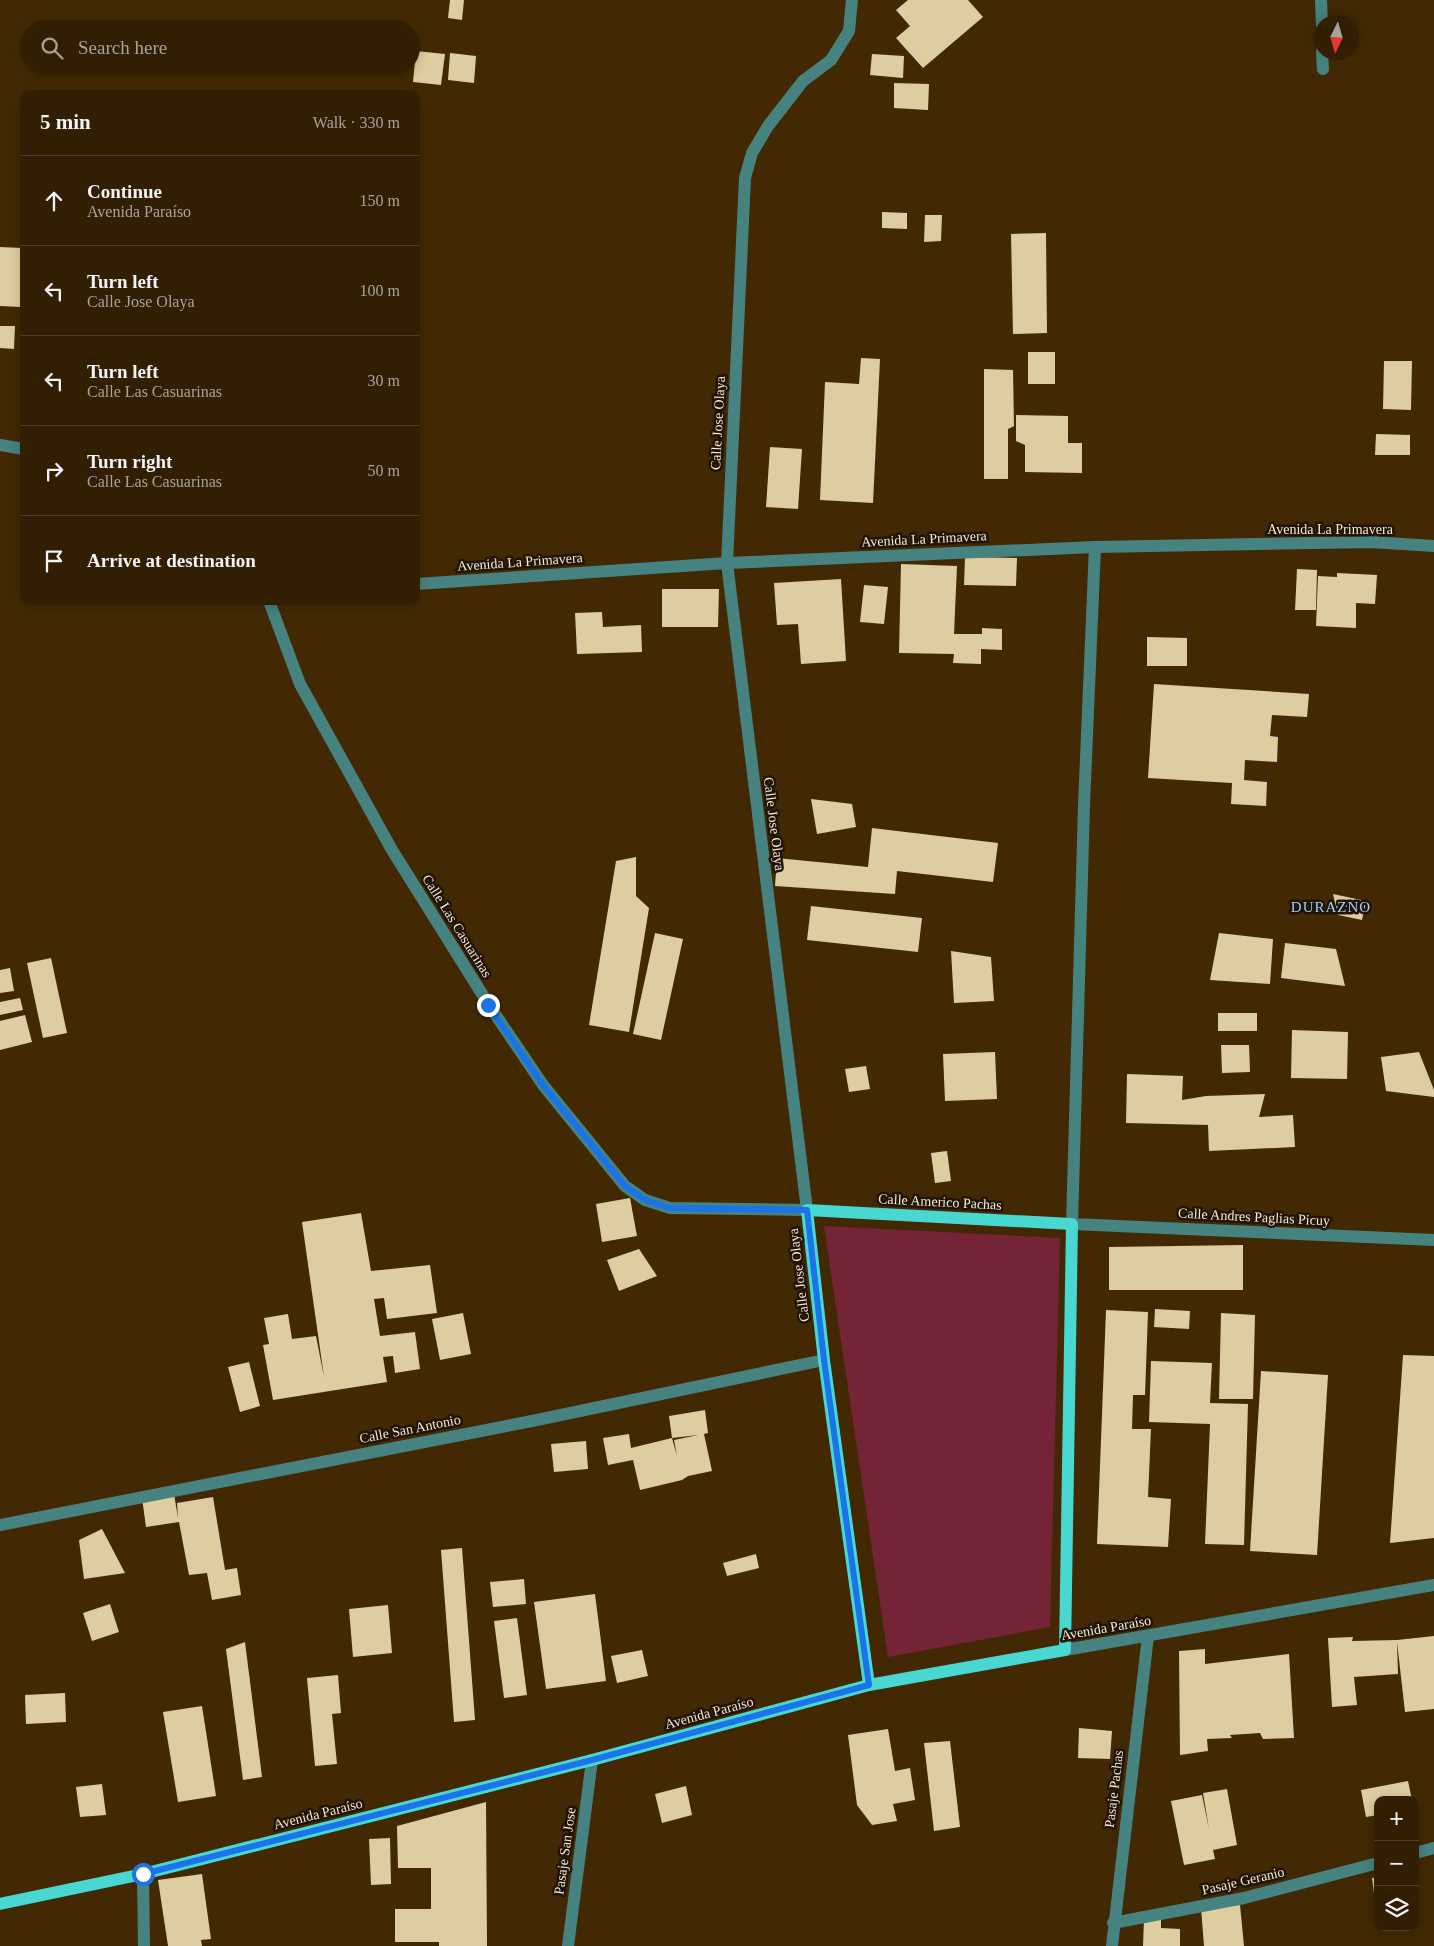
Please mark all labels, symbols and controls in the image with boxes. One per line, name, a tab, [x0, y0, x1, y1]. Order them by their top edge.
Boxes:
north arrow	[1314, 15, 1359, 60]
search box	[20, 20, 420, 75]
icon: search	[38, 34, 66, 62]
text: Search here	[78, 37, 167, 58]
text: 5 min	[40, 110, 91, 134]
text: Walk · 330 m	[313, 114, 400, 131]
text: Continue	[87, 181, 162, 202]
icon: ahead	[40, 187, 68, 215]
text: 150 m	[360, 192, 400, 209]
text: Avenida Paraíso	[87, 203, 191, 220]
text: Turn left	[87, 271, 159, 292]
icon: left	[40, 277, 68, 305]
text: 100 m	[360, 282, 400, 299]
text: Calle Jose Olaya	[87, 293, 195, 310]
text: Turn left	[87, 361, 159, 382]
icon: left	[40, 367, 68, 395]
text: 30 m	[368, 372, 400, 389]
street label: Calle Jose Olaya	[708, 375, 728, 470]
text: Calle Las Casuarinas	[87, 383, 222, 400]
text: Turn right	[87, 451, 172, 472]
icon: right	[40, 457, 68, 485]
text: 50 m	[368, 462, 400, 479]
text: Calle Las Casuarinas	[87, 473, 222, 490]
street label: Avenida La Primavera	[1267, 522, 1394, 537]
street label: Avenida La Primavera	[861, 528, 988, 550]
icon: arrive	[40, 547, 68, 575]
text: Arrive at destination	[87, 550, 256, 571]
street label: Avenida La Primavera	[457, 550, 584, 574]
street label: Calle Jose Olaya	[761, 776, 787, 872]
street label: Calle Las Casuarinas	[419, 872, 495, 980]
district label: DURAZNO	[1291, 899, 1371, 915]
route end	[477, 994, 500, 1017]
street label: Calle Americo Pachas	[878, 1191, 1002, 1213]
street label: Calle Andres Paglias Picuy	[1178, 1206, 1330, 1228]
street label: Calle Jose Olaya	[786, 1227, 812, 1323]
street label: Calle San Antonio	[358, 1412, 462, 1446]
street label: Avenida Paraíso	[1060, 1613, 1152, 1643]
street label: Avenida Paraíso	[663, 1694, 755, 1732]
street label: Pasaje Pachas	[1102, 1749, 1126, 1829]
street label: Avenida Paraíso	[272, 1796, 364, 1832]
map controls	[1374, 1796, 1419, 1931]
button: +	[1374, 1796, 1419, 1841]
street label: Pasaje San Jose	[551, 1806, 579, 1896]
button: −	[1374, 1841, 1419, 1886]
route start	[132, 1863, 155, 1886]
street label: Pasaje Geranio	[1200, 1864, 1286, 1898]
button: layers	[1374, 1886, 1419, 1931]

